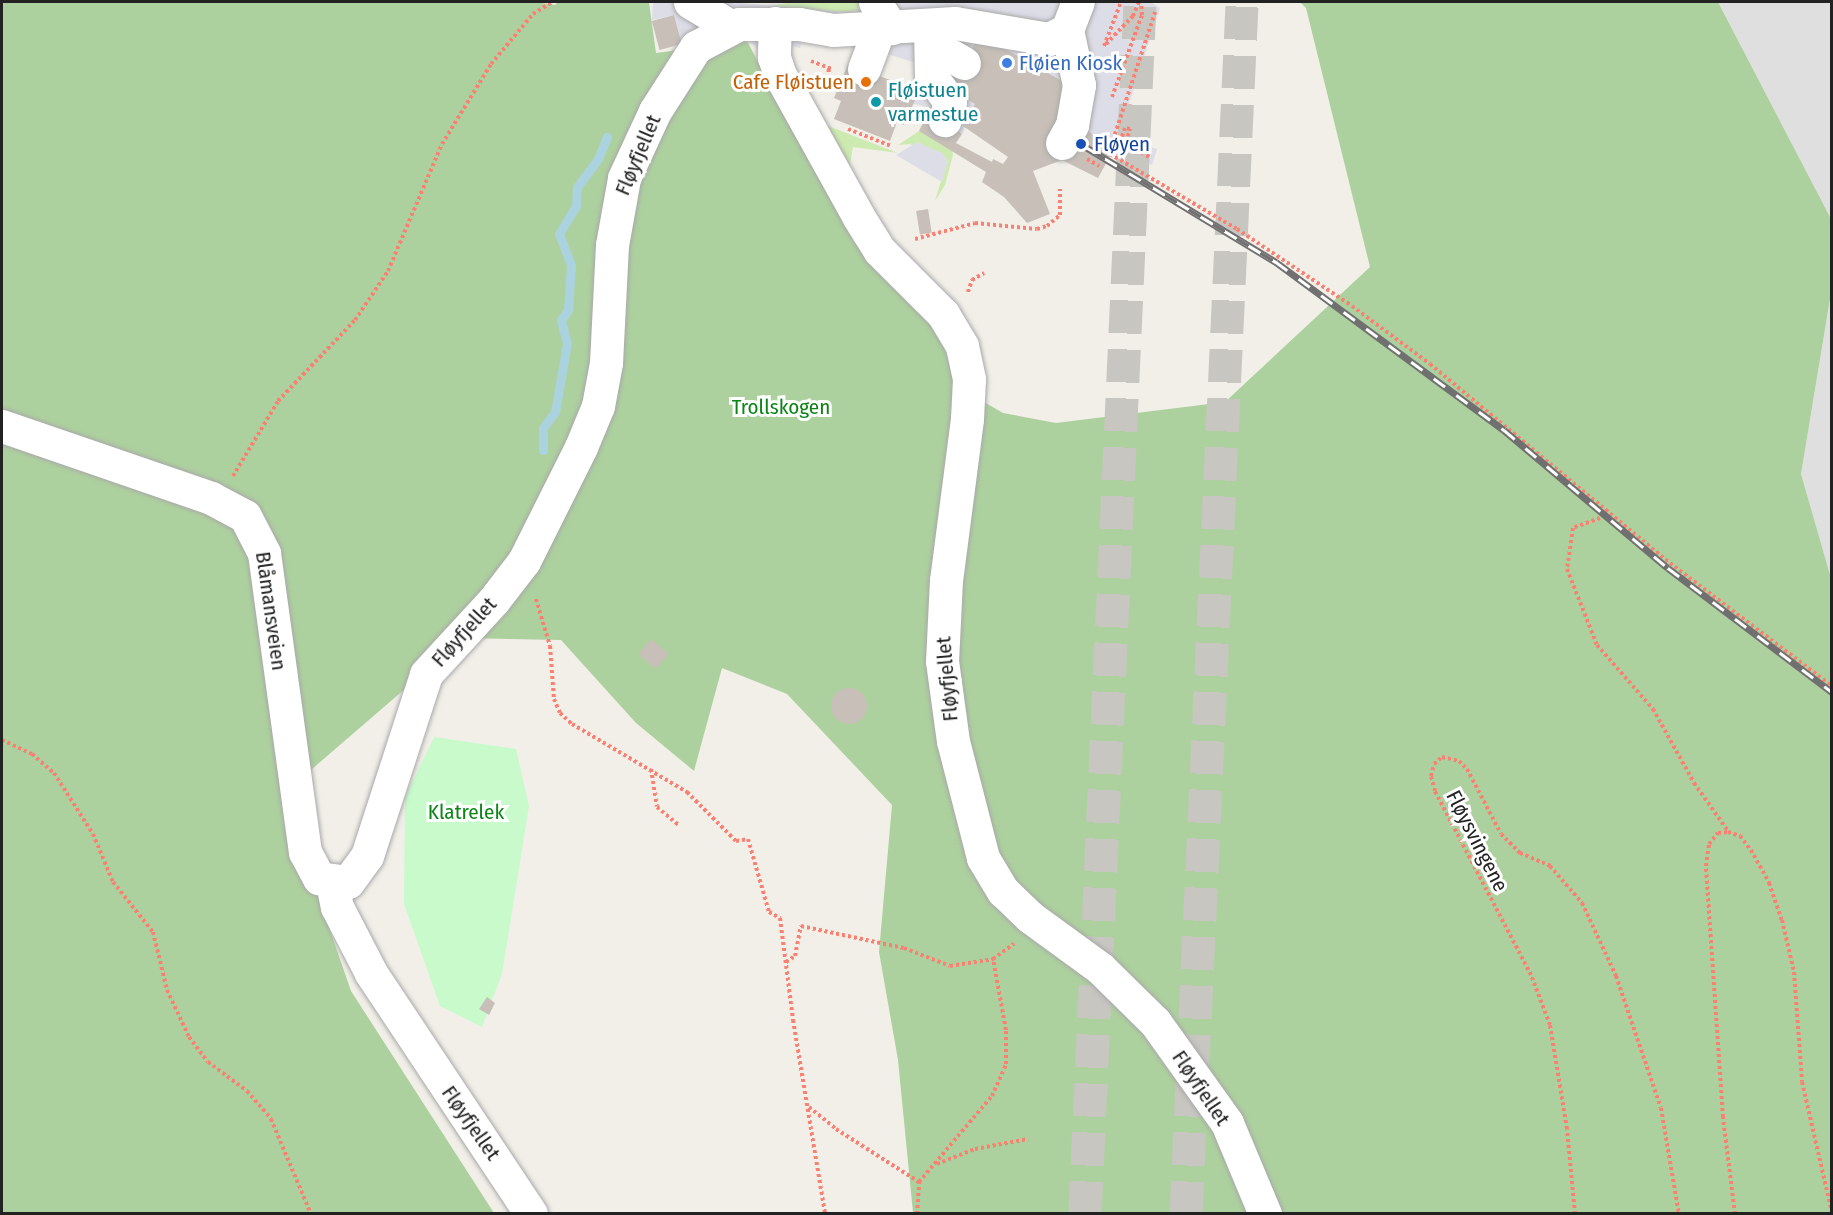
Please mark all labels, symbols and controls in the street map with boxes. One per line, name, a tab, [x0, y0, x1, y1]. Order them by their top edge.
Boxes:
place label: Fløien Kiosk	[1019, 50, 1122, 76]
marker: Fløien Kiosk	[1000, 56, 1014, 70]
place label: Cafe Fløistuen	[733, 69, 854, 95]
marker: Cafe Fløistuen	[859, 75, 873, 89]
place label: Fløistuen varmestue	[888, 77, 978, 127]
marker: Fløistuen varmestue	[869, 95, 883, 109]
street label: Fløyfjellet	[610, 111, 666, 199]
place label: Fløyen	[1094, 131, 1150, 157]
marker: Fløyen	[1072, 135, 1090, 153]
park label: Trollskogen	[732, 394, 830, 420]
street label: Blåmansveien	[250, 550, 292, 672]
street label: Fløyfjellet	[426, 592, 502, 672]
street label: Fløyfjellet	[931, 636, 963, 722]
street label: Fløysvingene	[1441, 786, 1513, 896]
park label: Klatrelek	[428, 799, 504, 825]
street label: Fløyfjellet	[1167, 1046, 1235, 1130]
street label: Fløyfjellet	[436, 1081, 506, 1165]

